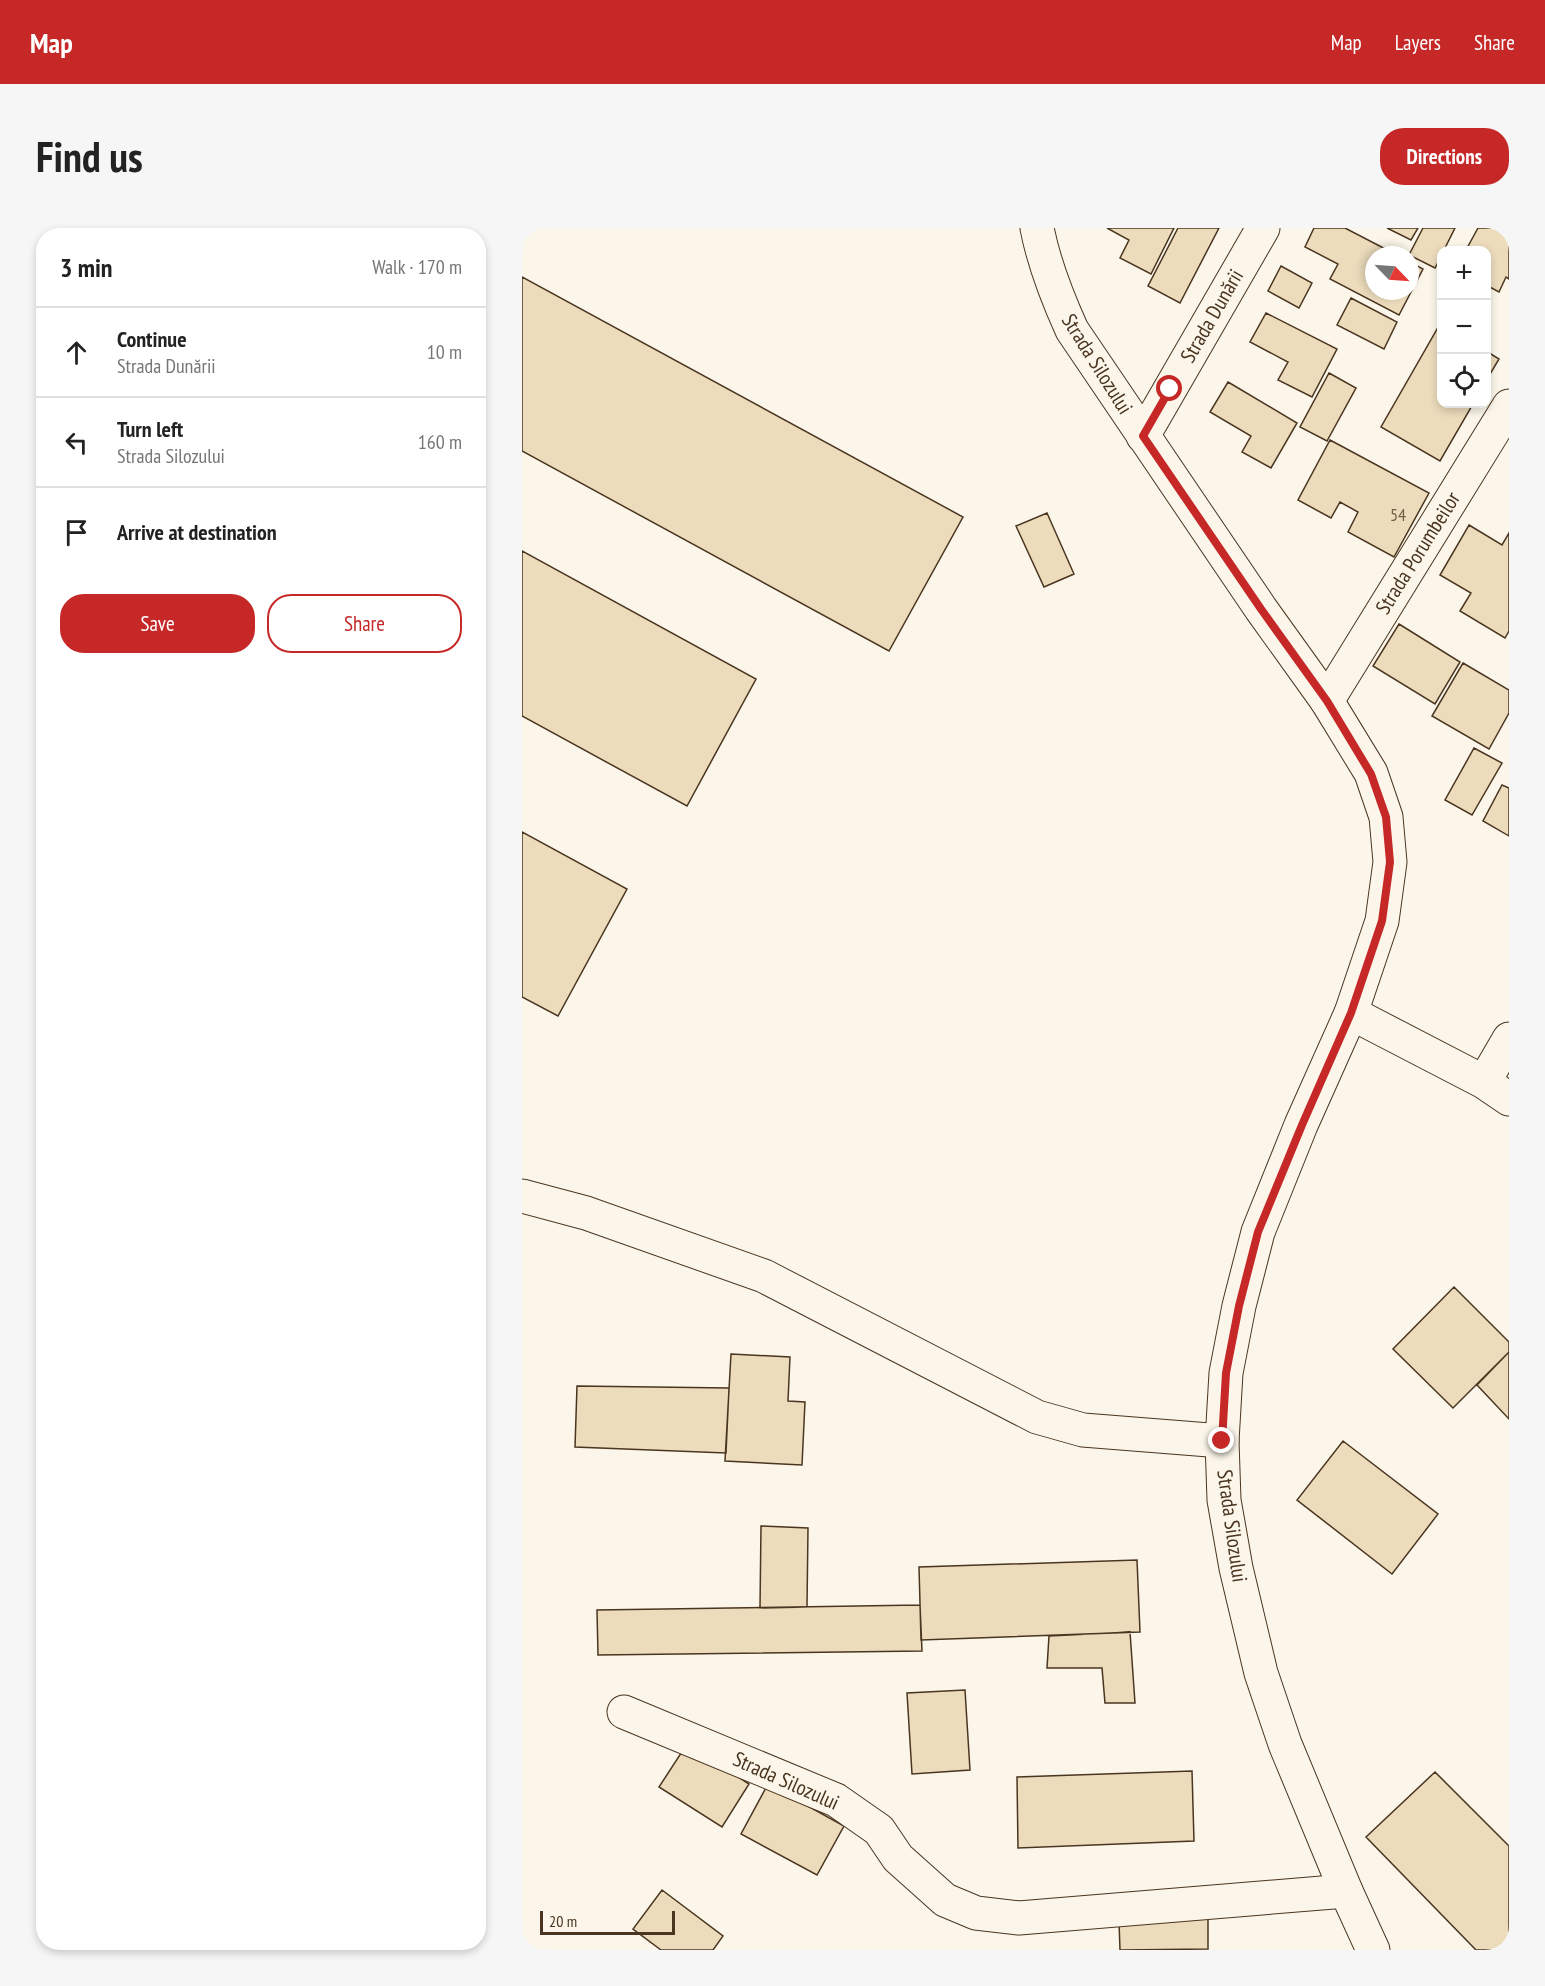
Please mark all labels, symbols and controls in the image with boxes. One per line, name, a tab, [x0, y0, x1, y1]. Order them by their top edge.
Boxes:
text: Map	[30, 24, 73, 61]
text: Map	[1331, 29, 1362, 56]
text: Layers	[1395, 29, 1441, 56]
text: Share	[1474, 29, 1515, 56]
button: Directions	[1380, 128, 1509, 185]
text: Find us	[36, 129, 143, 184]
north arrow	[1365, 246, 1419, 300]
map controls	[1437, 246, 1491, 408]
button: +	[1437, 246, 1491, 300]
text: 3 min	[60, 251, 113, 284]
text: Walk · 170 m	[372, 254, 462, 280]
street label: Strada Dunării	[1174, 264, 1249, 367]
button: −	[1437, 300, 1491, 354]
street label: Strada Silozului	[1056, 309, 1139, 419]
text: Continue	[117, 325, 187, 353]
icon: ahead	[60, 336, 93, 369]
text: 10 m	[427, 339, 462, 365]
text: Strada Dunării	[117, 353, 216, 379]
button: locate	[1437, 354, 1491, 408]
route start	[1156, 375, 1182, 401]
text: Turn left	[117, 415, 183, 443]
icon: left	[60, 426, 93, 459]
text: 160 m	[418, 429, 462, 455]
text: Strada Silozului	[117, 443, 225, 469]
street label: Strada Porumbeilor	[1369, 486, 1466, 619]
house number: 54	[1390, 503, 1406, 526]
icon: arrive	[60, 516, 93, 549]
text: Arrive at destination	[117, 518, 277, 546]
button: Save	[60, 594, 255, 653]
button: Share	[267, 594, 462, 653]
route end	[1208, 1427, 1234, 1453]
street label: Strada Silozului	[1211, 1468, 1254, 1584]
street label: Strada Silozului	[729, 1745, 843, 1816]
scale bar	[540, 1908, 675, 1936]
text: 20 m	[549, 1911, 577, 1931]

